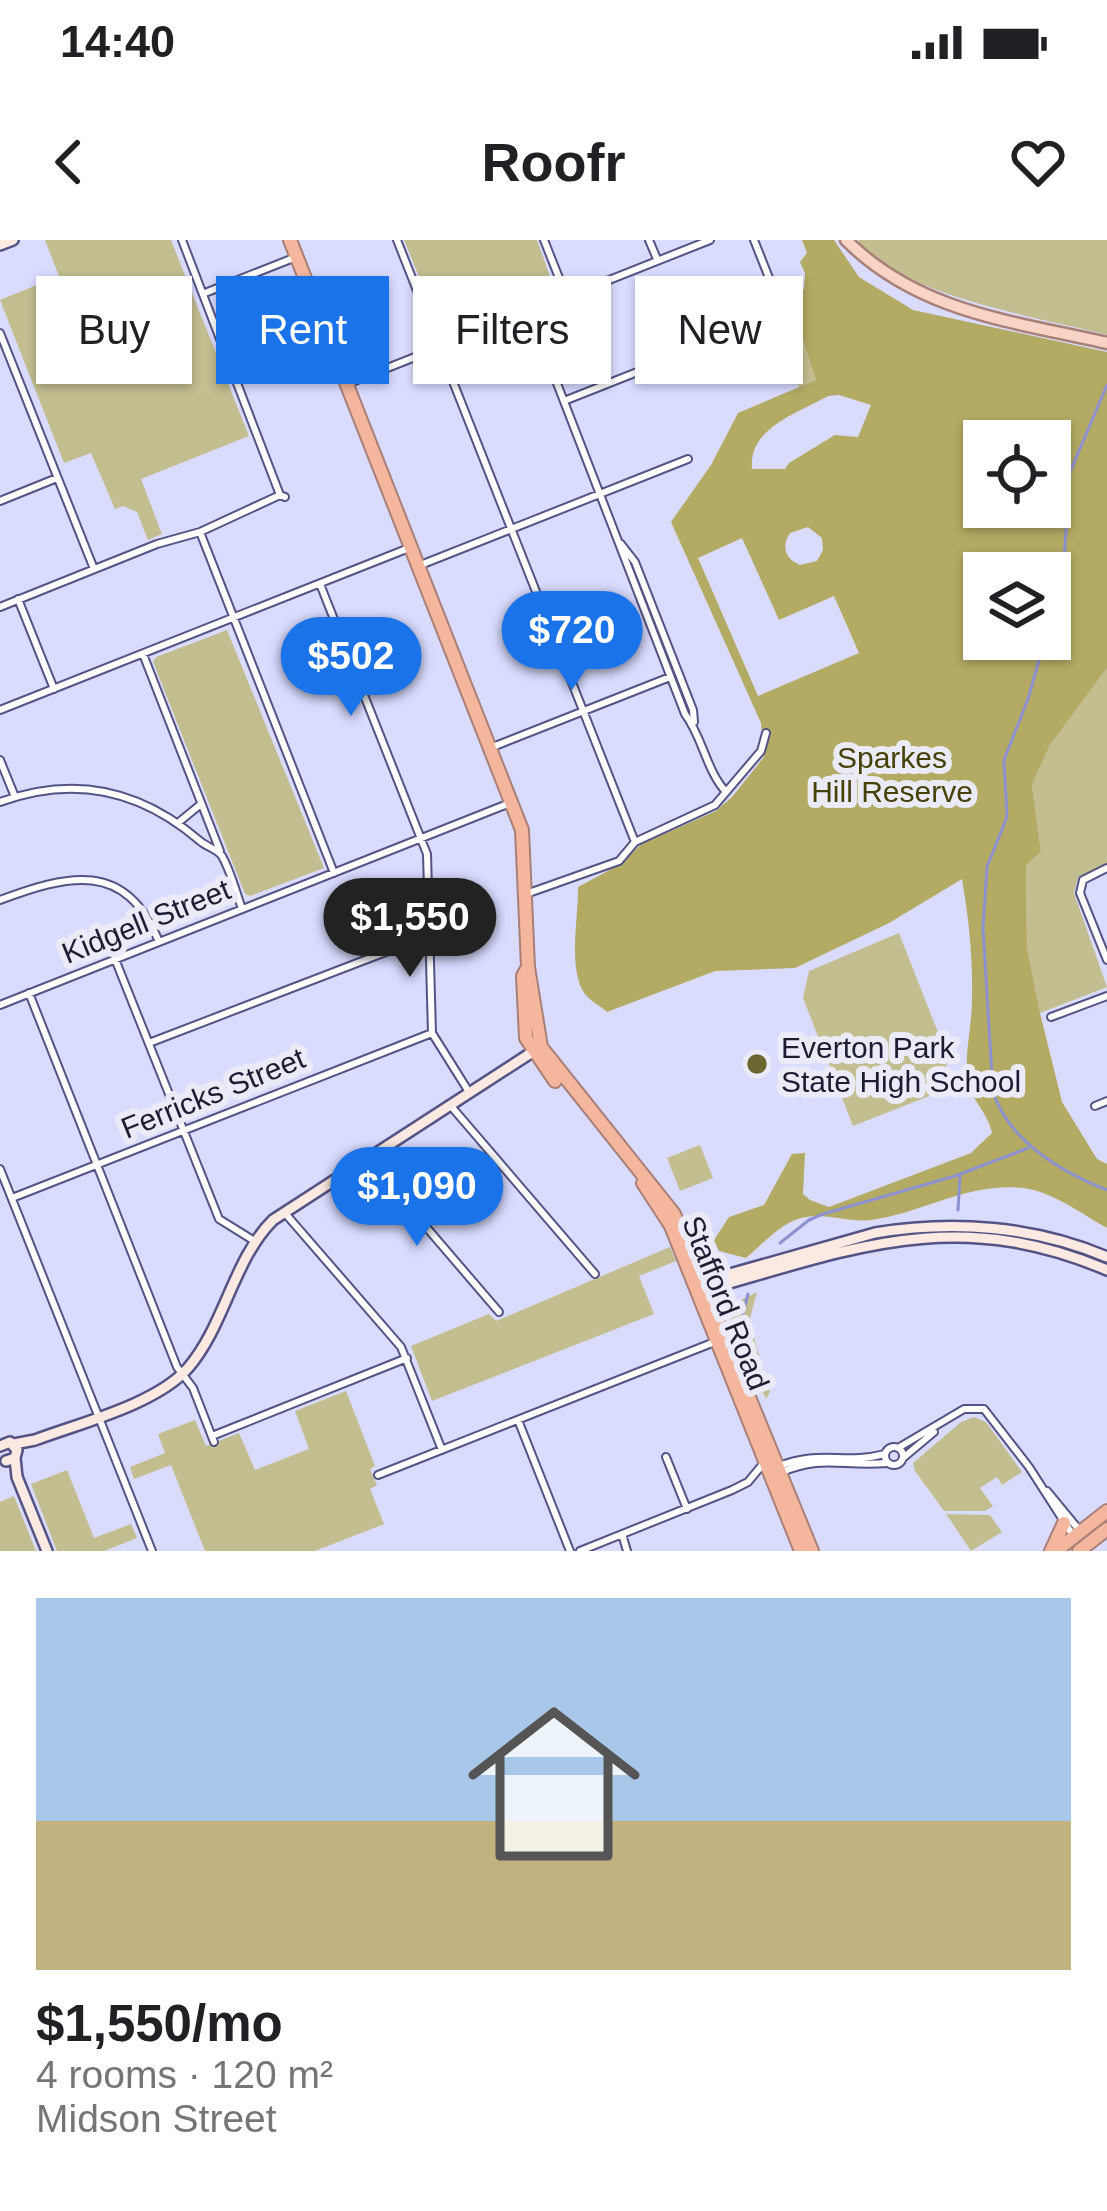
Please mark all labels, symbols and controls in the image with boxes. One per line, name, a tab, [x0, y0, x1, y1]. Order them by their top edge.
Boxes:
text: 14:40	[60, 16, 175, 67]
icon: back	[36, 129, 102, 195]
icon: heart	[1005, 129, 1071, 195]
text: Roofr	[482, 132, 625, 192]
chip: Buy	[36, 276, 192, 384]
chip: Rent	[216, 276, 389, 384]
chip: Filters	[413, 276, 611, 384]
chip: New	[635, 276, 803, 384]
map controls	[963, 420, 1071, 660]
button: locate	[963, 420, 1071, 528]
button: layers	[963, 552, 1071, 660]
pin: $720	[501, 591, 643, 693]
text: $720	[529, 608, 615, 651]
pin: $502	[280, 617, 422, 719]
text: $502	[308, 634, 394, 677]
park label: Sparkes Hill Reserve	[811, 741, 973, 808]
street label: Kidgell Street	[57, 872, 236, 970]
pin: $1,550	[312, 878, 508, 980]
text: $1,550	[350, 895, 470, 938]
place label: Everton Park State High School	[781, 1031, 1021, 1098]
street label: Ferricks Street	[116, 1041, 310, 1145]
marker: Everton Park State High School	[744, 1051, 770, 1077]
pin: $1,090	[319, 1147, 515, 1249]
text: $1,090	[357, 1164, 477, 1207]
street label: Stafford Road	[676, 1211, 776, 1395]
icon: home	[446, 1676, 662, 1892]
text: $1,550/mo	[36, 1995, 283, 2052]
text: 4 rooms · 120 m²	[36, 2053, 333, 2096]
text: Midson Street	[36, 2097, 277, 2140]

